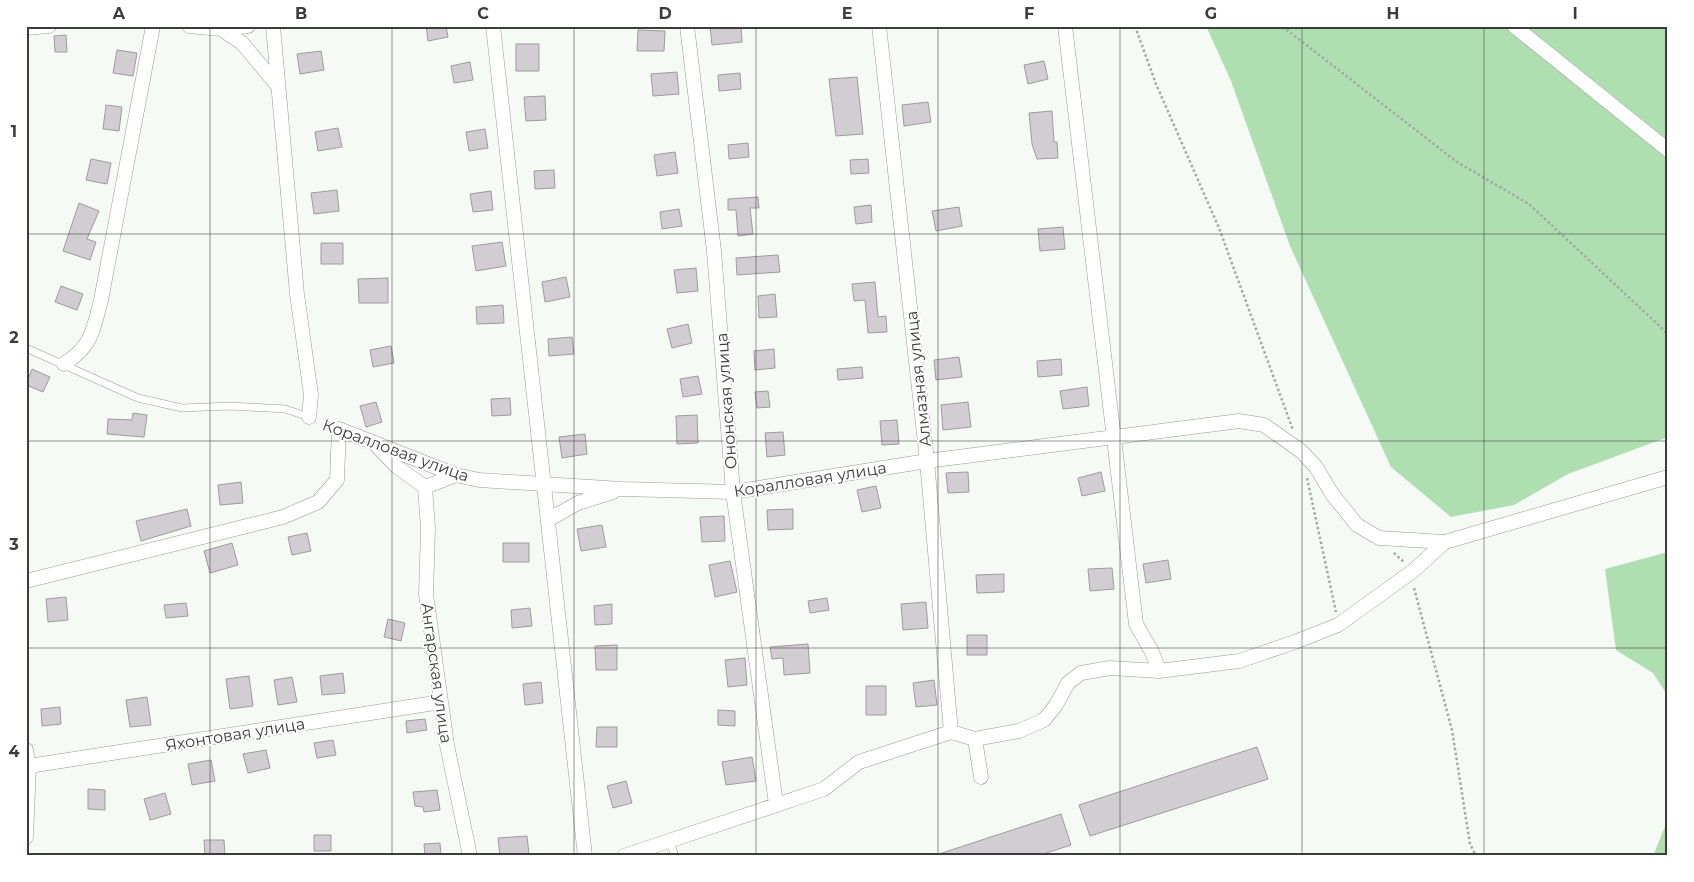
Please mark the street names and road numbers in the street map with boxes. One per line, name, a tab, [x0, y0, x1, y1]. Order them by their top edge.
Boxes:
street label: Алмазная улица	[902, 310, 935, 448]
street label: Ононская улица	[712, 332, 741, 470]
street label: Коралловая улица	[320, 415, 472, 486]
street label: Коралловая улица	[732, 458, 888, 501]
street label: Ангарская улица	[417, 601, 456, 745]
street label: Яхонтовая улица	[164, 714, 306, 755]

